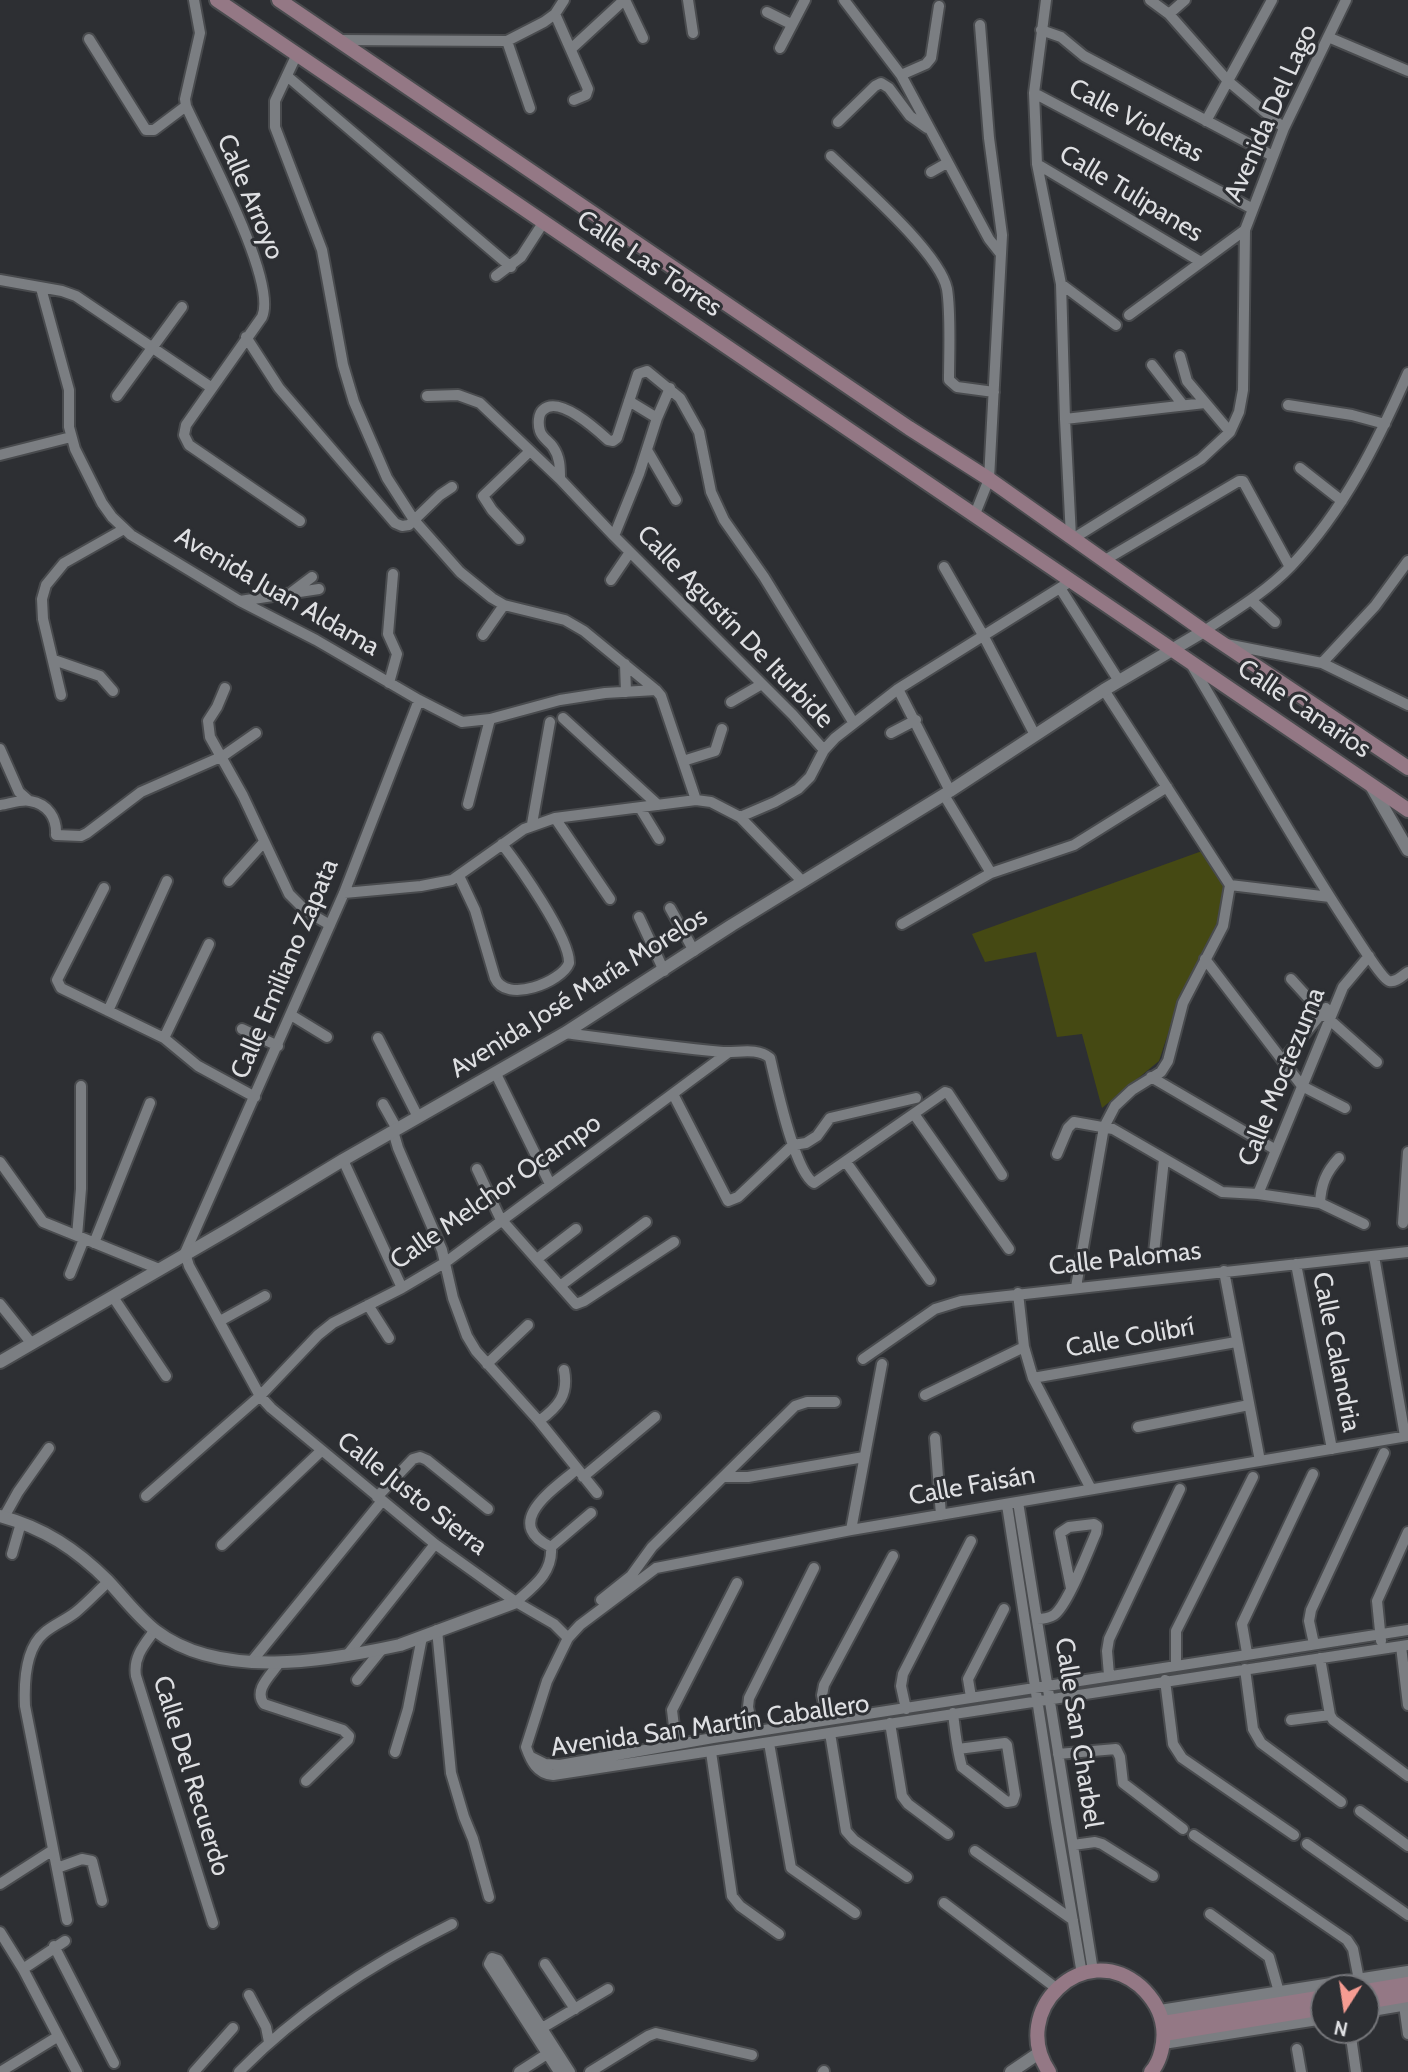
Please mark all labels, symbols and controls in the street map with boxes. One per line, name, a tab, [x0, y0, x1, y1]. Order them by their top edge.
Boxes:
street label: Avenida Del Lago	[1218, 20, 1324, 206]
street label: Calle Violetas	[1063, 72, 1209, 170]
street label: Calle Arroyo	[210, 130, 290, 264]
street label: Calle Tulipanes	[1053, 139, 1209, 249]
street label: Calle Las Torres	[571, 204, 727, 324]
street label: Calle Agustín De Iturbide	[630, 519, 840, 735]
street label: Avenida Juan Aldama	[169, 521, 385, 663]
street label: Calle Canarios	[1231, 653, 1377, 765]
street label: Calle Emiliano Zapata	[225, 854, 345, 1084]
street label: Avenida José María Morelos	[445, 901, 713, 1085]
street label: Calle Moctezuma	[1232, 983, 1332, 1171]
street label: Calle Melchor Ocampo	[385, 1108, 607, 1276]
street label: Calle Palomas	[1047, 1235, 1203, 1283]
street label: Calle Calandria	[1305, 1269, 1367, 1435]
street label: Calle Colibrí	[1063, 1311, 1197, 1365]
street label: Calle Justo Sierra	[331, 1426, 493, 1562]
street label: Calle Faisán	[906, 1460, 1038, 1512]
street label: Calle San Charbel	[1048, 1635, 1108, 1831]
street label: Calle Del Recuerdo	[146, 1672, 236, 1880]
street label: Avenida San Martín Caballero	[549, 1688, 871, 1764]
north arrow	[1310, 1974, 1380, 2044]
text: N	[1332, 2015, 1350, 2041]

